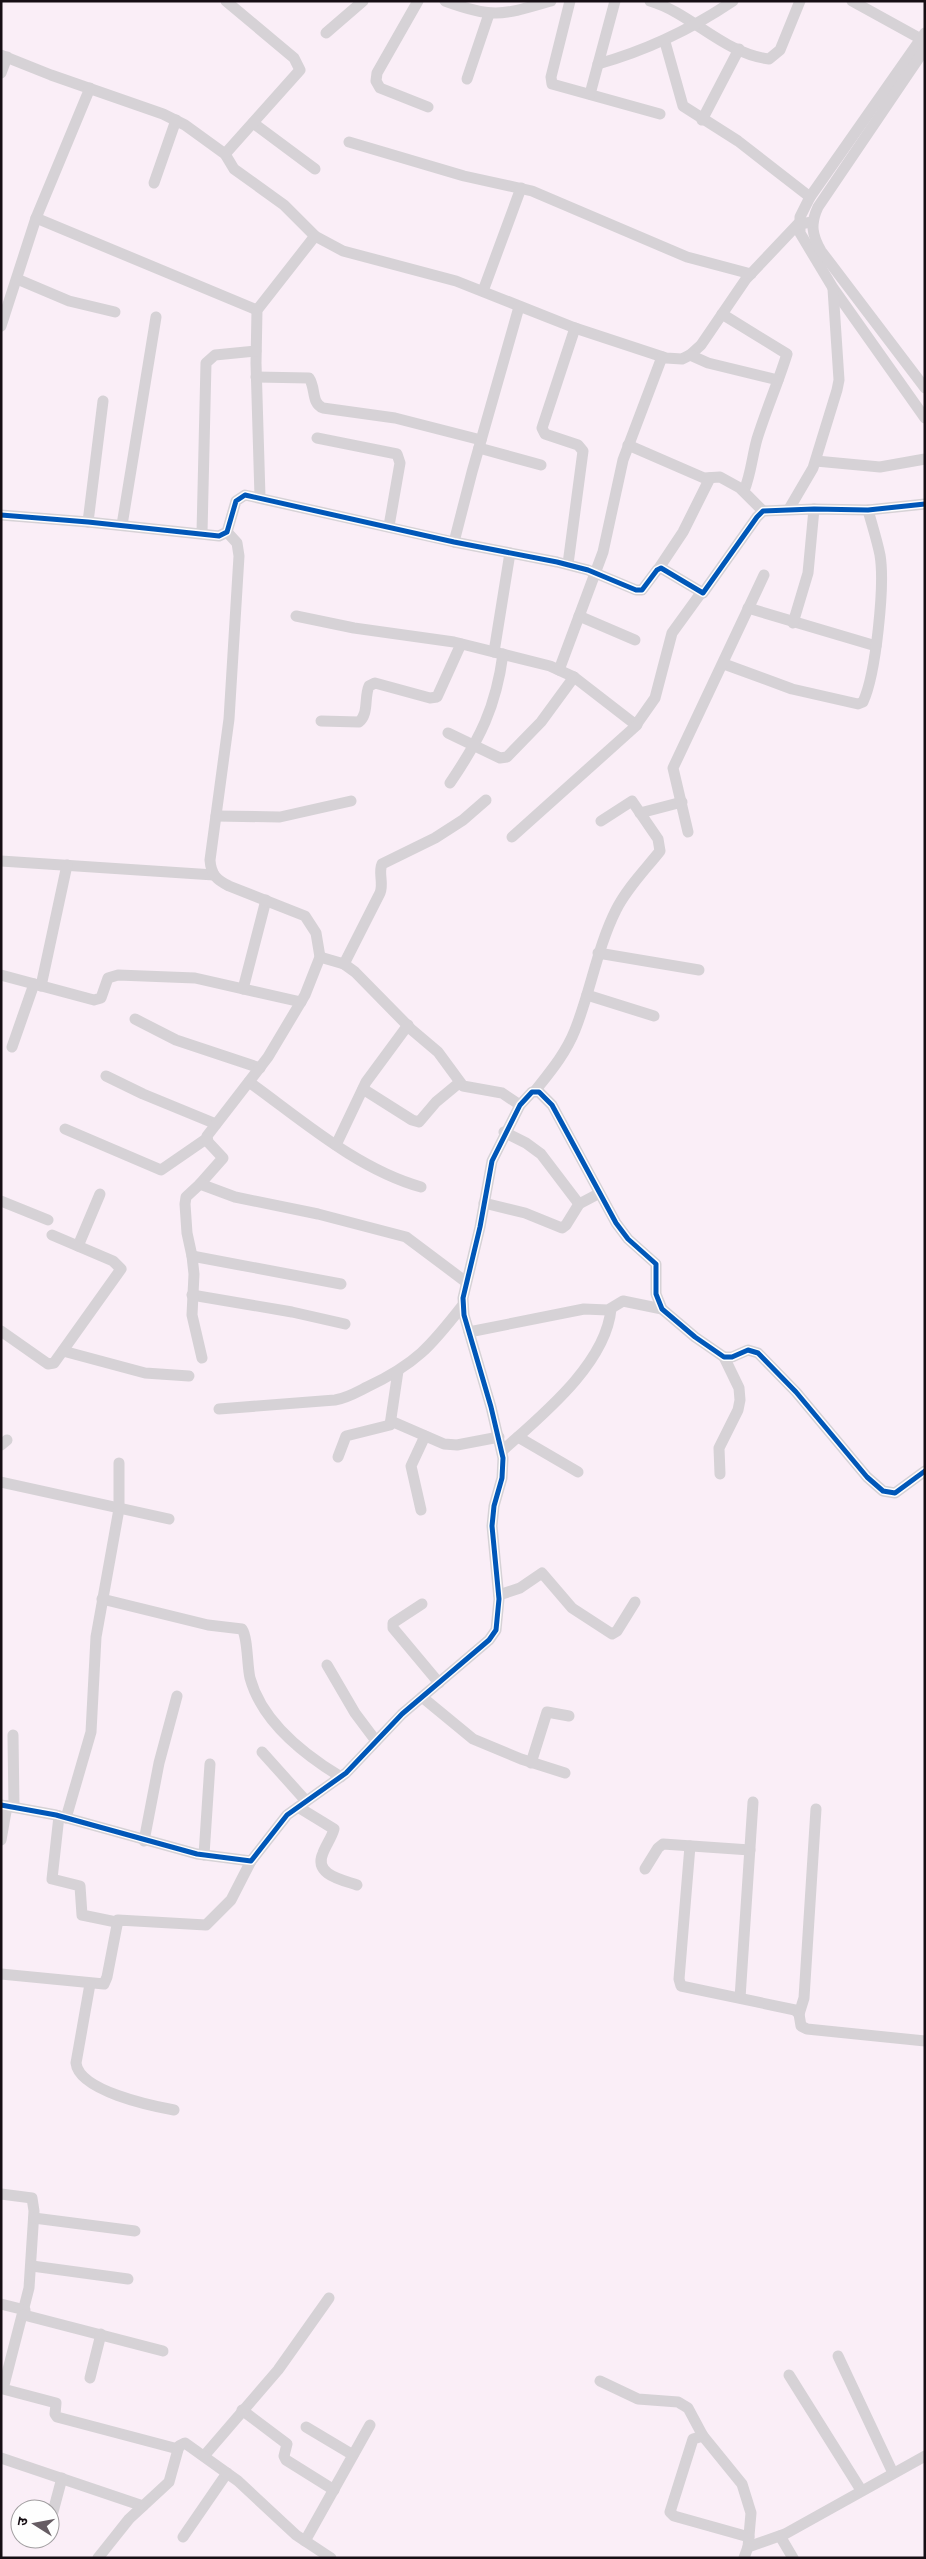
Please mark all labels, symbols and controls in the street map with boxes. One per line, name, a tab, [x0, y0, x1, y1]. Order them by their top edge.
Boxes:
north arrow	[10, 2499, 60, 2549]
text: उ	[11, 2515, 33, 2527]

